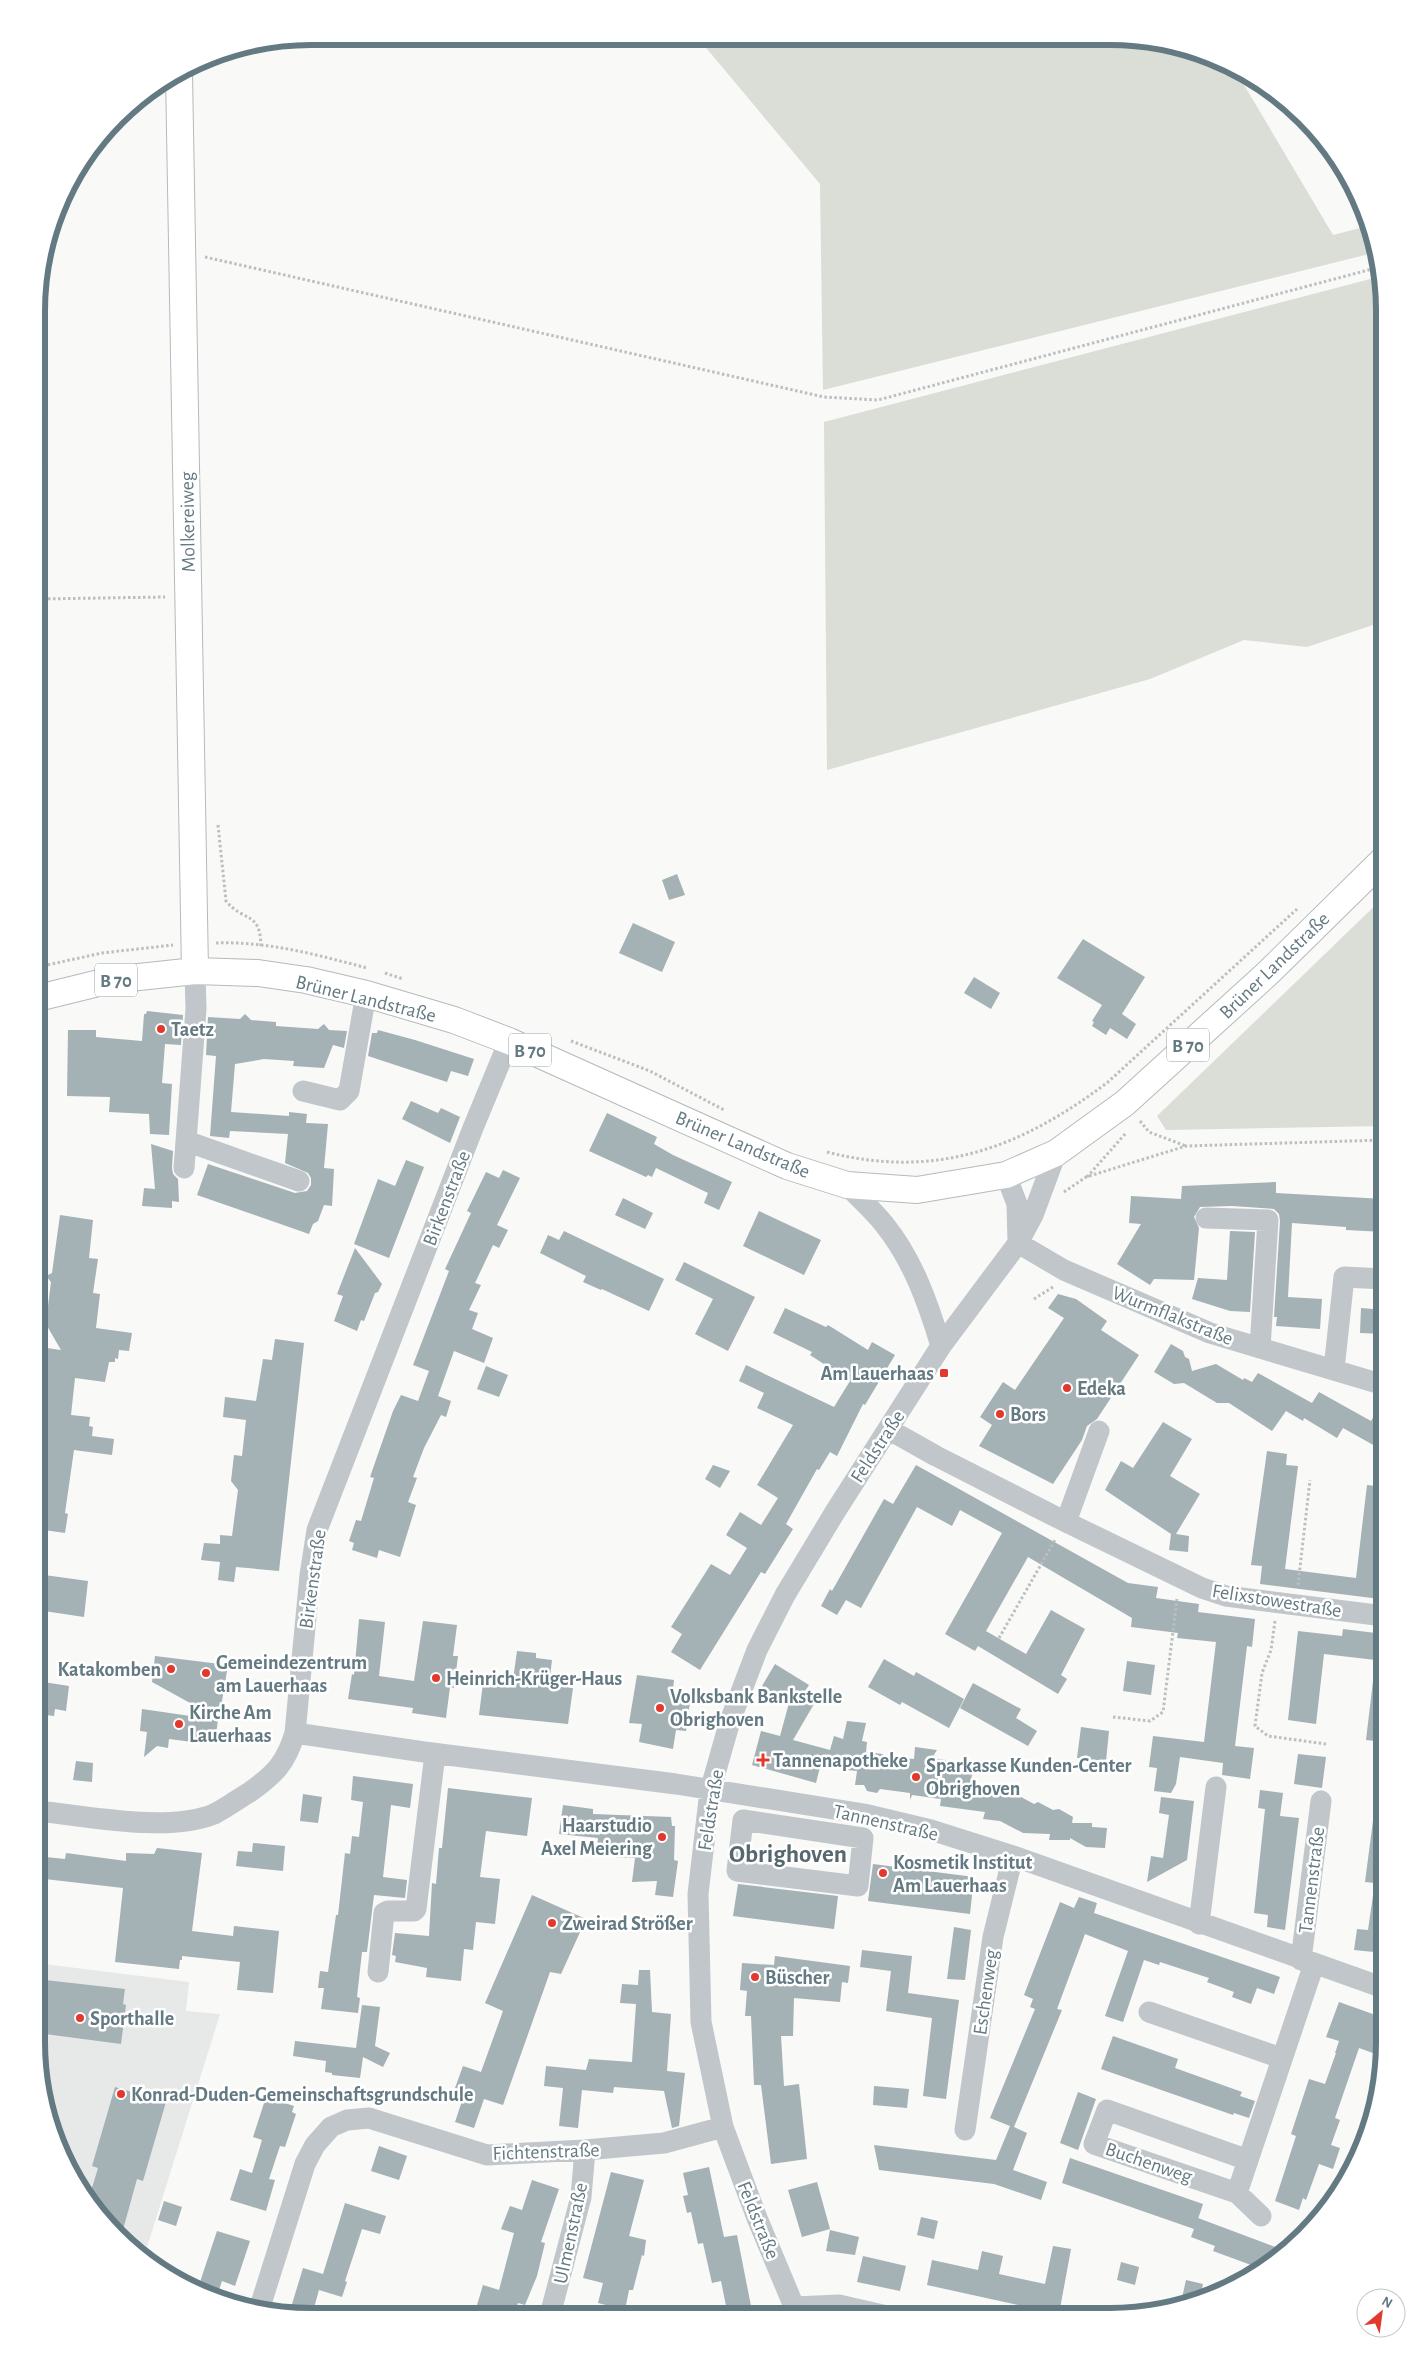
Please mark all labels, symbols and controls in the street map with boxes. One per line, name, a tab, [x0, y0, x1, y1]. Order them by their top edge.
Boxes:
street label: Molkereiweg	[177, 471, 199, 572]
street label: Brüner Landstraße	[1216, 909, 1333, 1023]
road number: B 70	[95, 964, 137, 996]
street label: Brüner Landstraße	[294, 972, 438, 1026]
place label: Taetz	[171, 1020, 214, 1040]
marker: Taetz	[155, 1023, 167, 1035]
road number: B 70	[1167, 1028, 1209, 1062]
road number: B 70	[509, 1034, 551, 1066]
street label: Brüner Landstraße	[672, 1108, 813, 1182]
street label: Birkenstraße	[420, 1148, 474, 1249]
street label: Wurmflakstraße	[1109, 1283, 1236, 1349]
place label: Am Lauerhaas	[820, 1364, 934, 1384]
marker: Am Lauerhaas	[938, 1367, 950, 1379]
place label: Edeka	[1077, 1379, 1126, 1399]
marker: Edeka	[1061, 1382, 1073, 1394]
place label: Bors	[1010, 1405, 1046, 1425]
street label: Feldstraße	[847, 1407, 909, 1486]
marker: Bors	[994, 1408, 1006, 1420]
street label: Birkenstraße	[296, 1528, 330, 1630]
street label: Felixstowestraße	[1211, 1581, 1343, 1621]
place label: Gemeindezentrum am Lauerhaas	[216, 1653, 367, 1696]
place label: Katakomben	[58, 1660, 161, 1680]
marker: Katakomben	[165, 1663, 177, 1675]
marker: Gemeindezentrum am Lauerhaas	[200, 1667, 212, 1679]
place label: Heinrich-Krüger-Haus	[446, 1669, 623, 1689]
marker: Heinrich-Krüger-Haus	[430, 1672, 442, 1684]
place label: Volksbank Bankstelle Obrighoven	[670, 1687, 842, 1730]
marker: Volksbank Bankstelle Obrighoven	[654, 1702, 666, 1714]
place label: Kirche Am Lauerhaas	[189, 1703, 272, 1746]
marker: Kirche Am Lauerhaas	[173, 1718, 185, 1730]
place label: Tannenapotheke	[773, 1751, 908, 1771]
marker: Tannenapotheke	[757, 1754, 769, 1766]
place label: Sparkasse Kunden-Center Obrighoven	[926, 1756, 1132, 1799]
street label: Feldstraße	[695, 1768, 727, 1852]
marker: Sparkasse Kunden-Center Obrighoven	[910, 1771, 922, 1783]
street label: Tannenstraße	[831, 1801, 940, 1845]
place label: Haarstudio Axel Meiering	[541, 1816, 653, 1859]
street label: Tannenstraße	[1296, 1826, 1328, 1934]
marker: Haarstudio Axel Meiering	[656, 1831, 668, 1843]
district label: Obrighoven	[729, 1842, 847, 1867]
place label: Kosmetik Institut Am Lauerhaas	[893, 1853, 1032, 1896]
marker: Kosmetik Institut Am Lauerhaas	[877, 1867, 889, 1879]
place label: Zweirad Strößer	[562, 1914, 693, 1934]
marker: Zweirad Strößer	[546, 1917, 558, 1929]
street label: Eschenweg	[970, 1948, 1002, 2036]
place label: Büscher	[765, 1968, 829, 1988]
marker: Büscher	[749, 1971, 761, 1983]
place label: Sporthalle	[90, 2009, 174, 2029]
marker: Sporthalle	[74, 2012, 86, 2024]
place label: Konrad-Duden-Gemeinschaftsgrundschule	[131, 2085, 473, 2105]
marker: Konrad-Duden-Gemeinschaftsgrundschule	[115, 2088, 127, 2100]
street label: Buchenweg	[1103, 2139, 1195, 2187]
street label: Fichtenstraße	[492, 2140, 600, 2164]
street label: Feldstraße	[733, 2179, 783, 2262]
street label: Ulmenstraße	[551, 2181, 591, 2285]
north arrow	[1356, 2288, 1406, 2338]
text: N	[1379, 2294, 1394, 2311]

